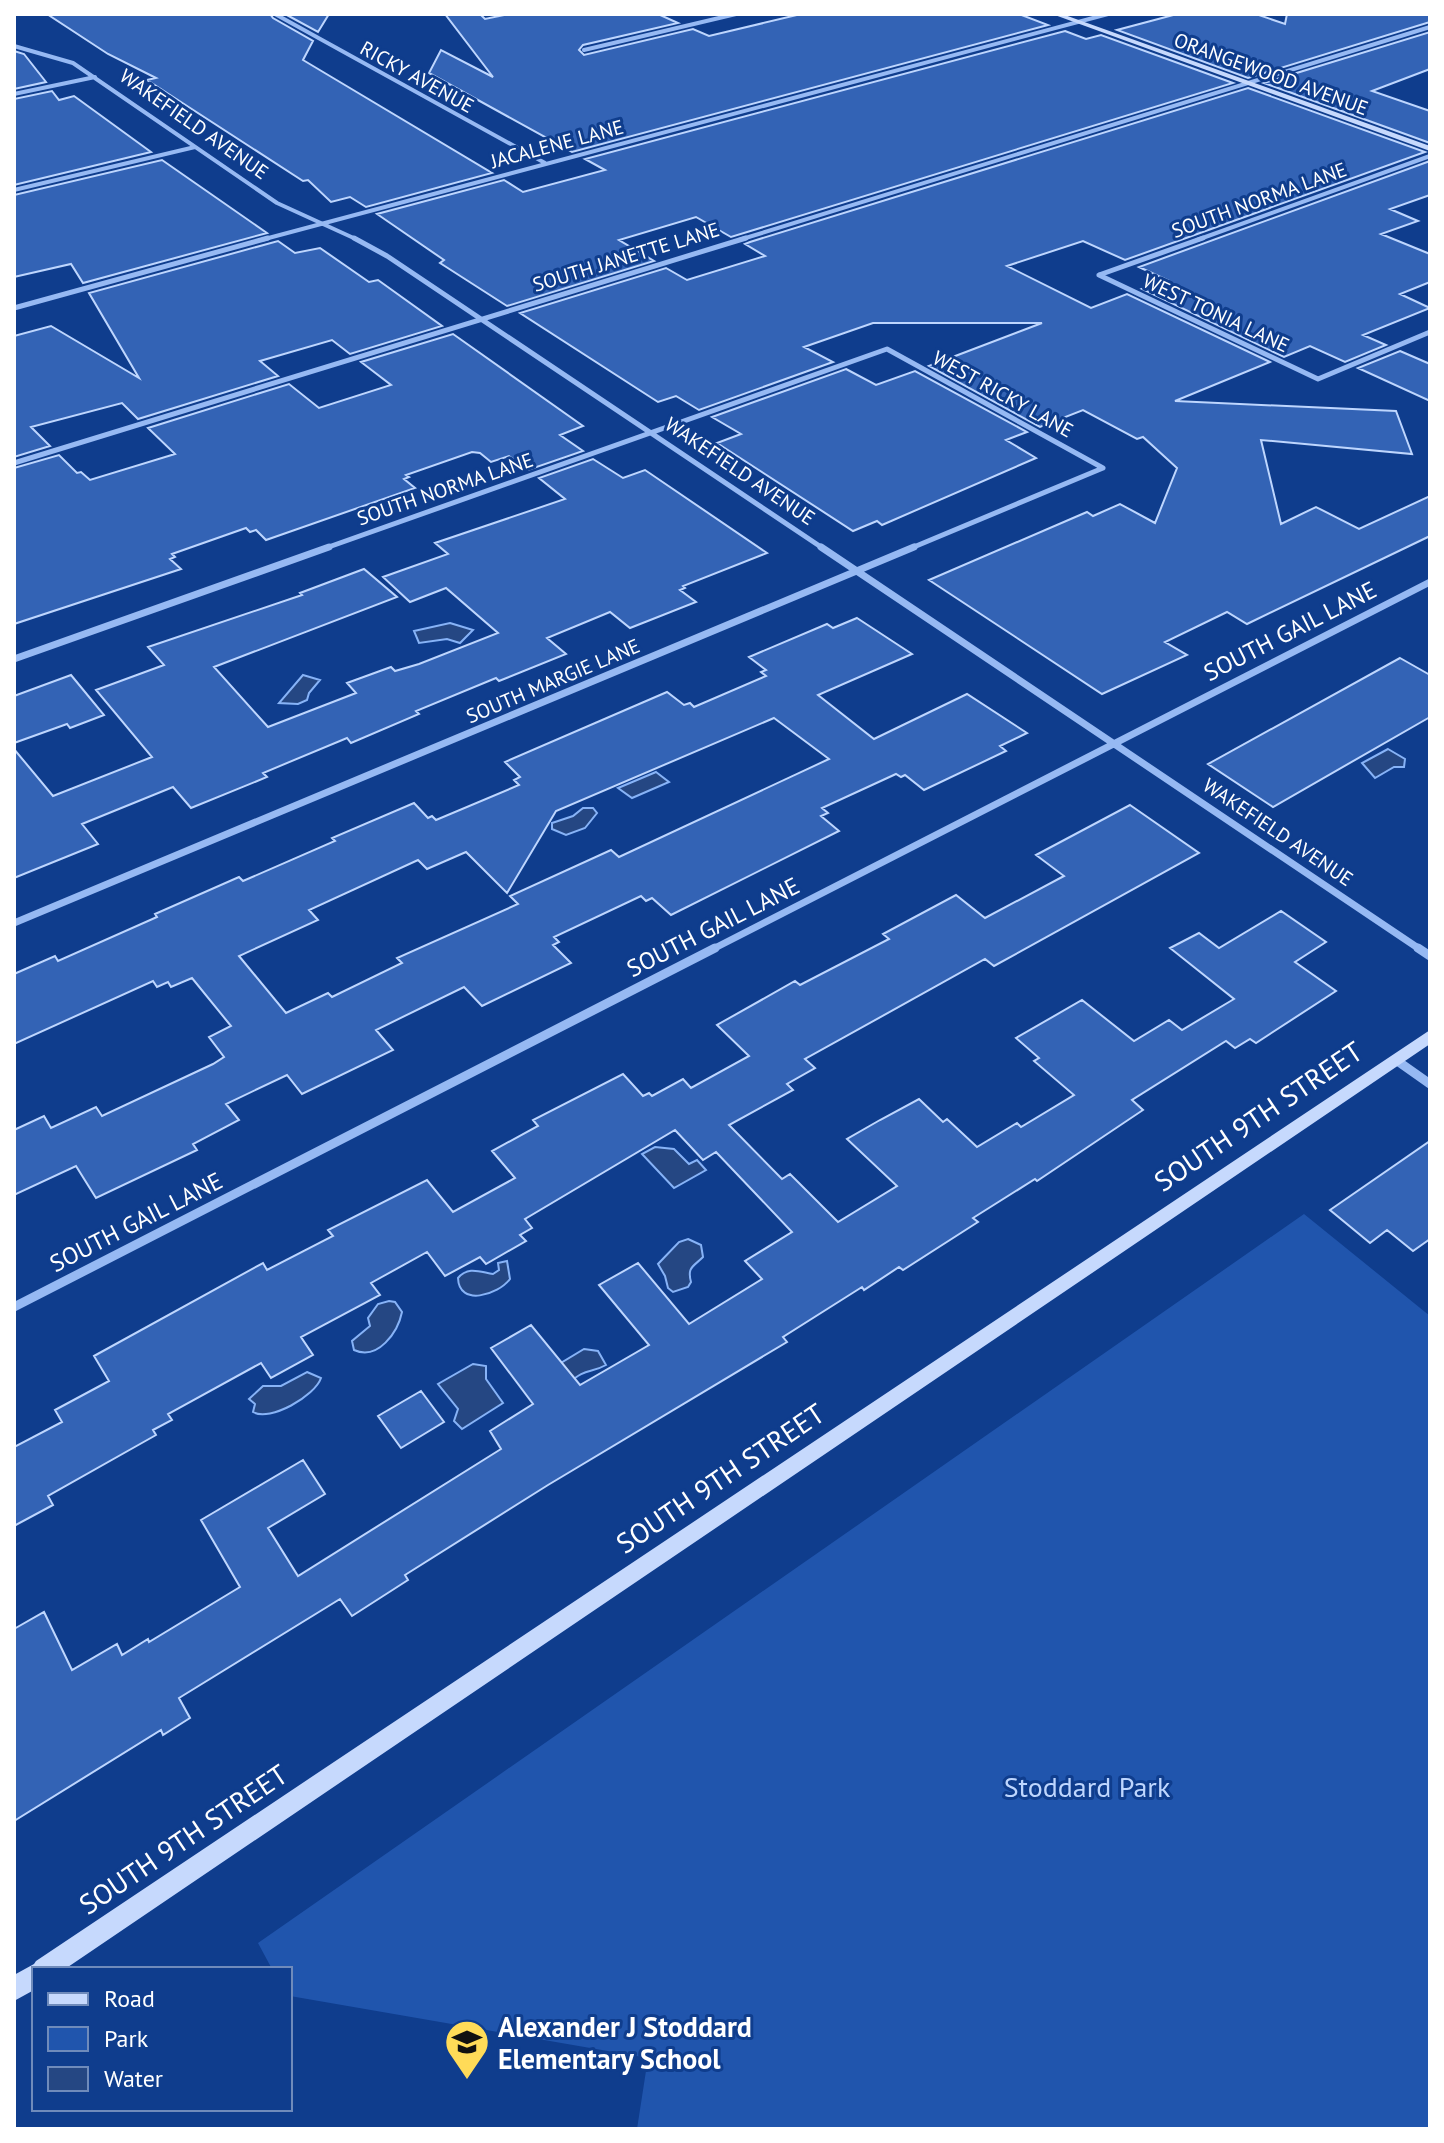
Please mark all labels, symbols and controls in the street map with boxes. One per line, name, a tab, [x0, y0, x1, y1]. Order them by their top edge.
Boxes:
street label: ORANGEWOOD AVENUE	[1170, 27, 1372, 121]
street label: RICKY AVENUE	[355, 35, 479, 119]
street label: WAKEFIELD AVENUE	[115, 63, 273, 185]
street label: JACALENE LANE	[487, 114, 626, 174]
street label: SOUTH NORMA LANE	[1168, 156, 1350, 244]
street label: SOUTH JANETTE LANE	[529, 216, 723, 298]
street label: WEST TONIA LANE	[1139, 268, 1293, 358]
street label: WEST RICKY LANE	[928, 345, 1078, 443]
street label: WAKEFIELD AVENUE	[660, 411, 820, 531]
street label: SOUTH NORMA LANE	[353, 447, 537, 531]
street label: SOUTH GAIL LANE	[1198, 574, 1382, 688]
street label: SOUTH MARGIE LANE	[462, 633, 644, 729]
street label: WAKEFIELD AVENUE	[1198, 772, 1358, 892]
street label: SOUTH GAIL LANE	[621, 870, 805, 984]
street label: SOUTH 9TH STREET	[1147, 1032, 1370, 1200]
street label: SOUTH GAIL LANE	[44, 1165, 228, 1279]
street label: SOUTH 9TH STREET	[609, 1394, 832, 1562]
street label: SOUTH 9TH STREET	[72, 1755, 295, 1923]
park label: Stoddard Park	[1004, 1768, 1171, 1805]
legend	[32, 1967, 292, 2111]
text: Road	[104, 1983, 155, 2014]
place label: Alexander J Stoddard Elementary School	[498, 2008, 752, 2077]
school or university icon: Alexander J Stoddard Elementary School	[443, 2018, 491, 2081]
text: Park	[104, 2023, 149, 2054]
text: Water	[104, 2063, 163, 2094]

